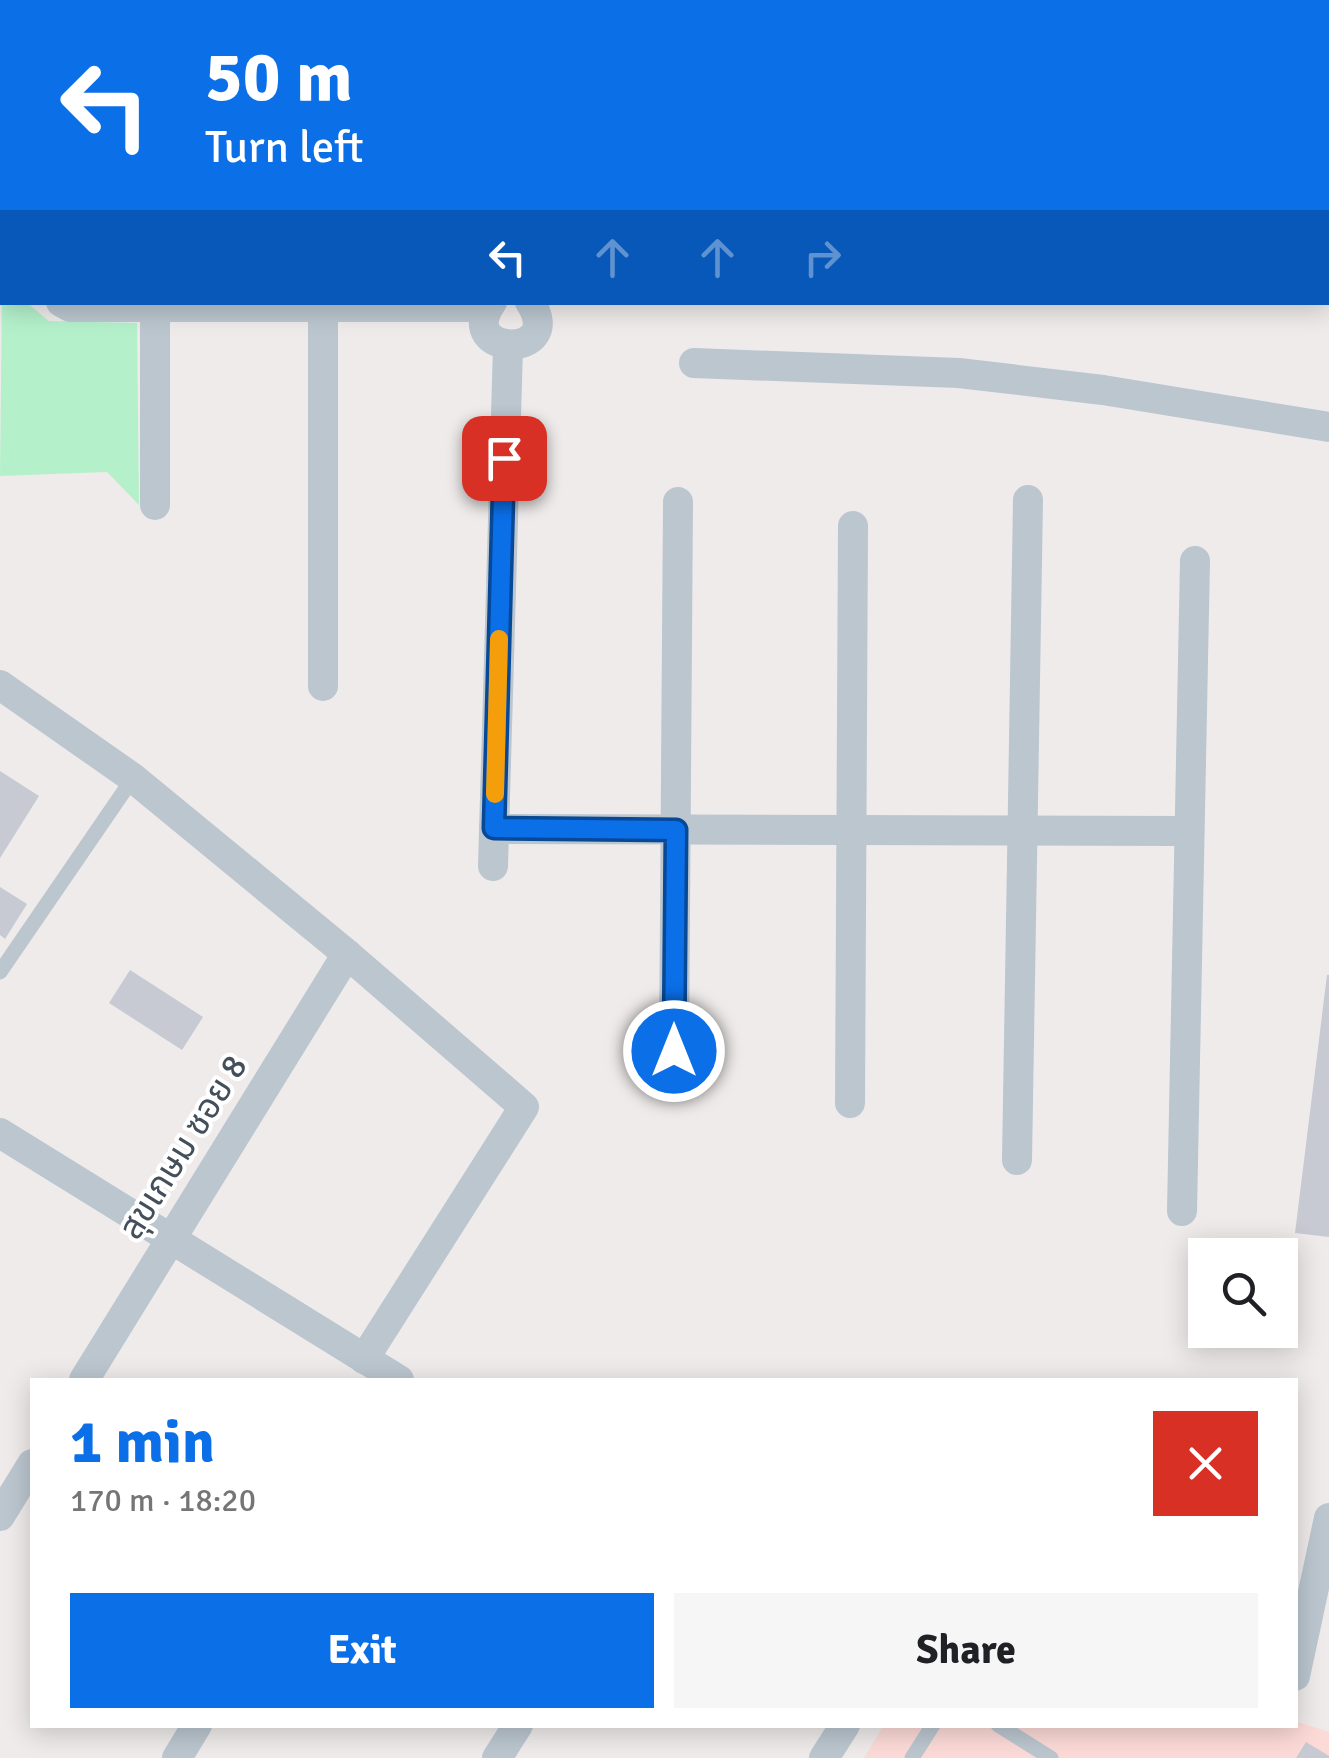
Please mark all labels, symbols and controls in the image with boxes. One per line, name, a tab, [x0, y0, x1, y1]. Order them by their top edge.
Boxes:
text: 50 m	[205, 34, 353, 120]
icon: left	[40, 40, 170, 170]
text: Turn left	[205, 120, 364, 175]
icon: left	[480, 230, 535, 285]
icon: ahead	[585, 230, 640, 285]
icon: ahead	[690, 230, 745, 285]
icon: right	[795, 230, 850, 285]
pin	[462, 416, 547, 501]
icon: arrive	[477, 431, 532, 486]
position arrow	[622, 999, 726, 1103]
street label: สุขเกษม ซอย 8	[109, 1047, 257, 1247]
map controls	[1188, 1238, 1298, 1348]
button: search	[1188, 1238, 1298, 1348]
text: 1 min	[70, 1406, 215, 1480]
button: close	[1153, 1411, 1258, 1516]
text: 170 m · 18:20	[70, 1481, 256, 1520]
button: Exit	[70, 1593, 654, 1708]
button: Share	[674, 1593, 1258, 1708]

